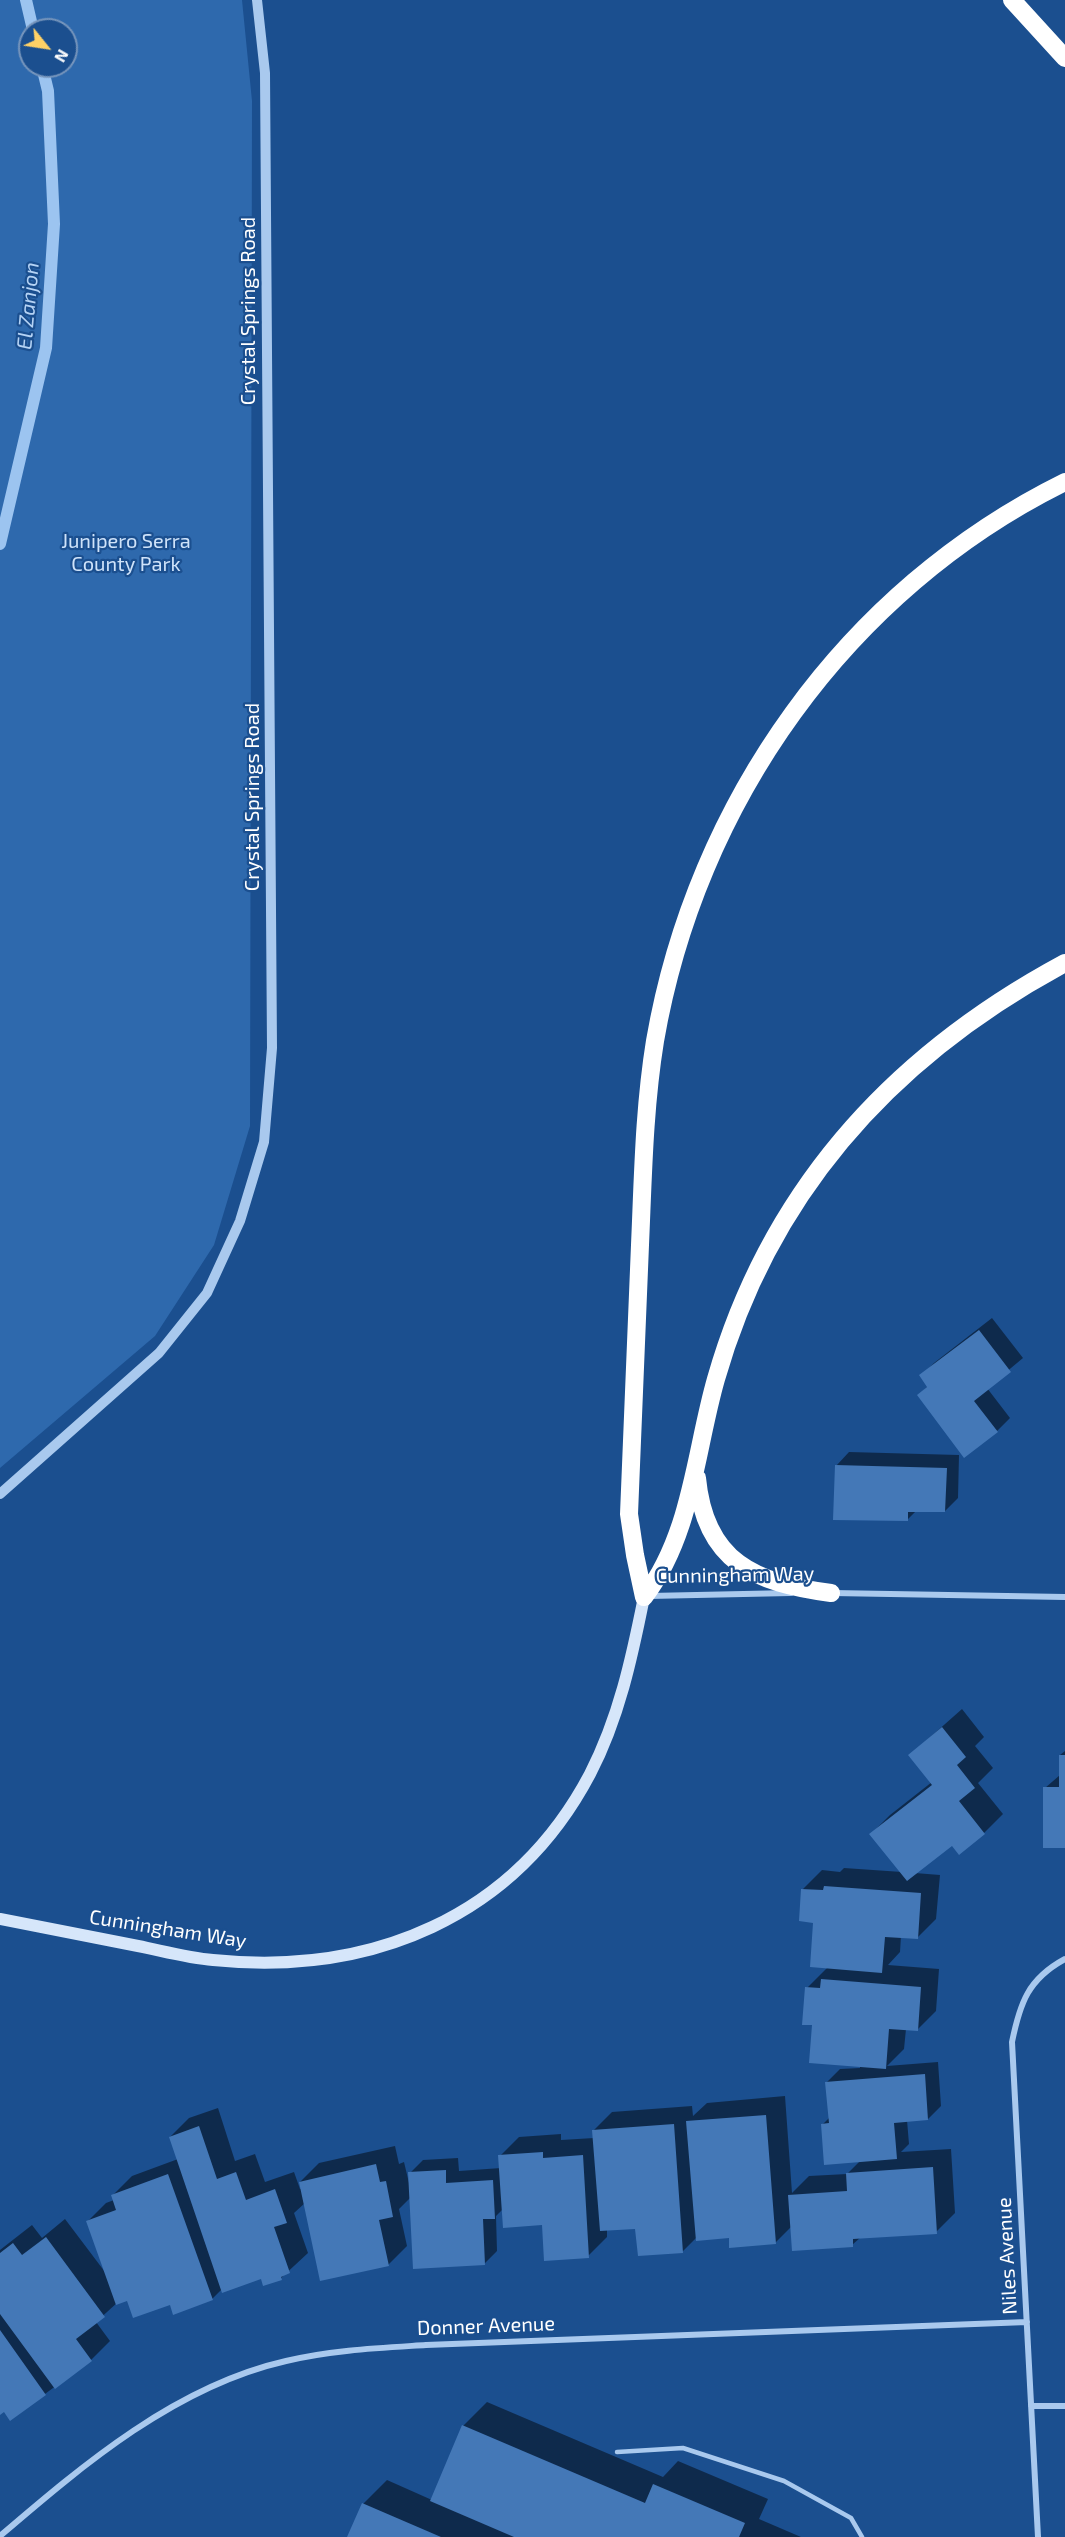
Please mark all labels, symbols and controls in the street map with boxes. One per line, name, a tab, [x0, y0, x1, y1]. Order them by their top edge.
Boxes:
north arrow	[18, 18, 78, 78]
text: N	[51, 46, 73, 66]
street label: Crystal Springs Road	[236, 217, 260, 405]
water label: El Zanjon	[12, 261, 44, 351]
park label: Junipero Serra County Park	[61, 529, 191, 576]
street label: Crystal Springs Road	[240, 703, 264, 891]
street label: Cunningham Way	[655, 1562, 815, 1588]
street label: Cunningham Way	[88, 1905, 248, 1953]
street label: Niles Avenue	[992, 2197, 1022, 2315]
street label: Donner Avenue	[417, 2312, 555, 2340]

